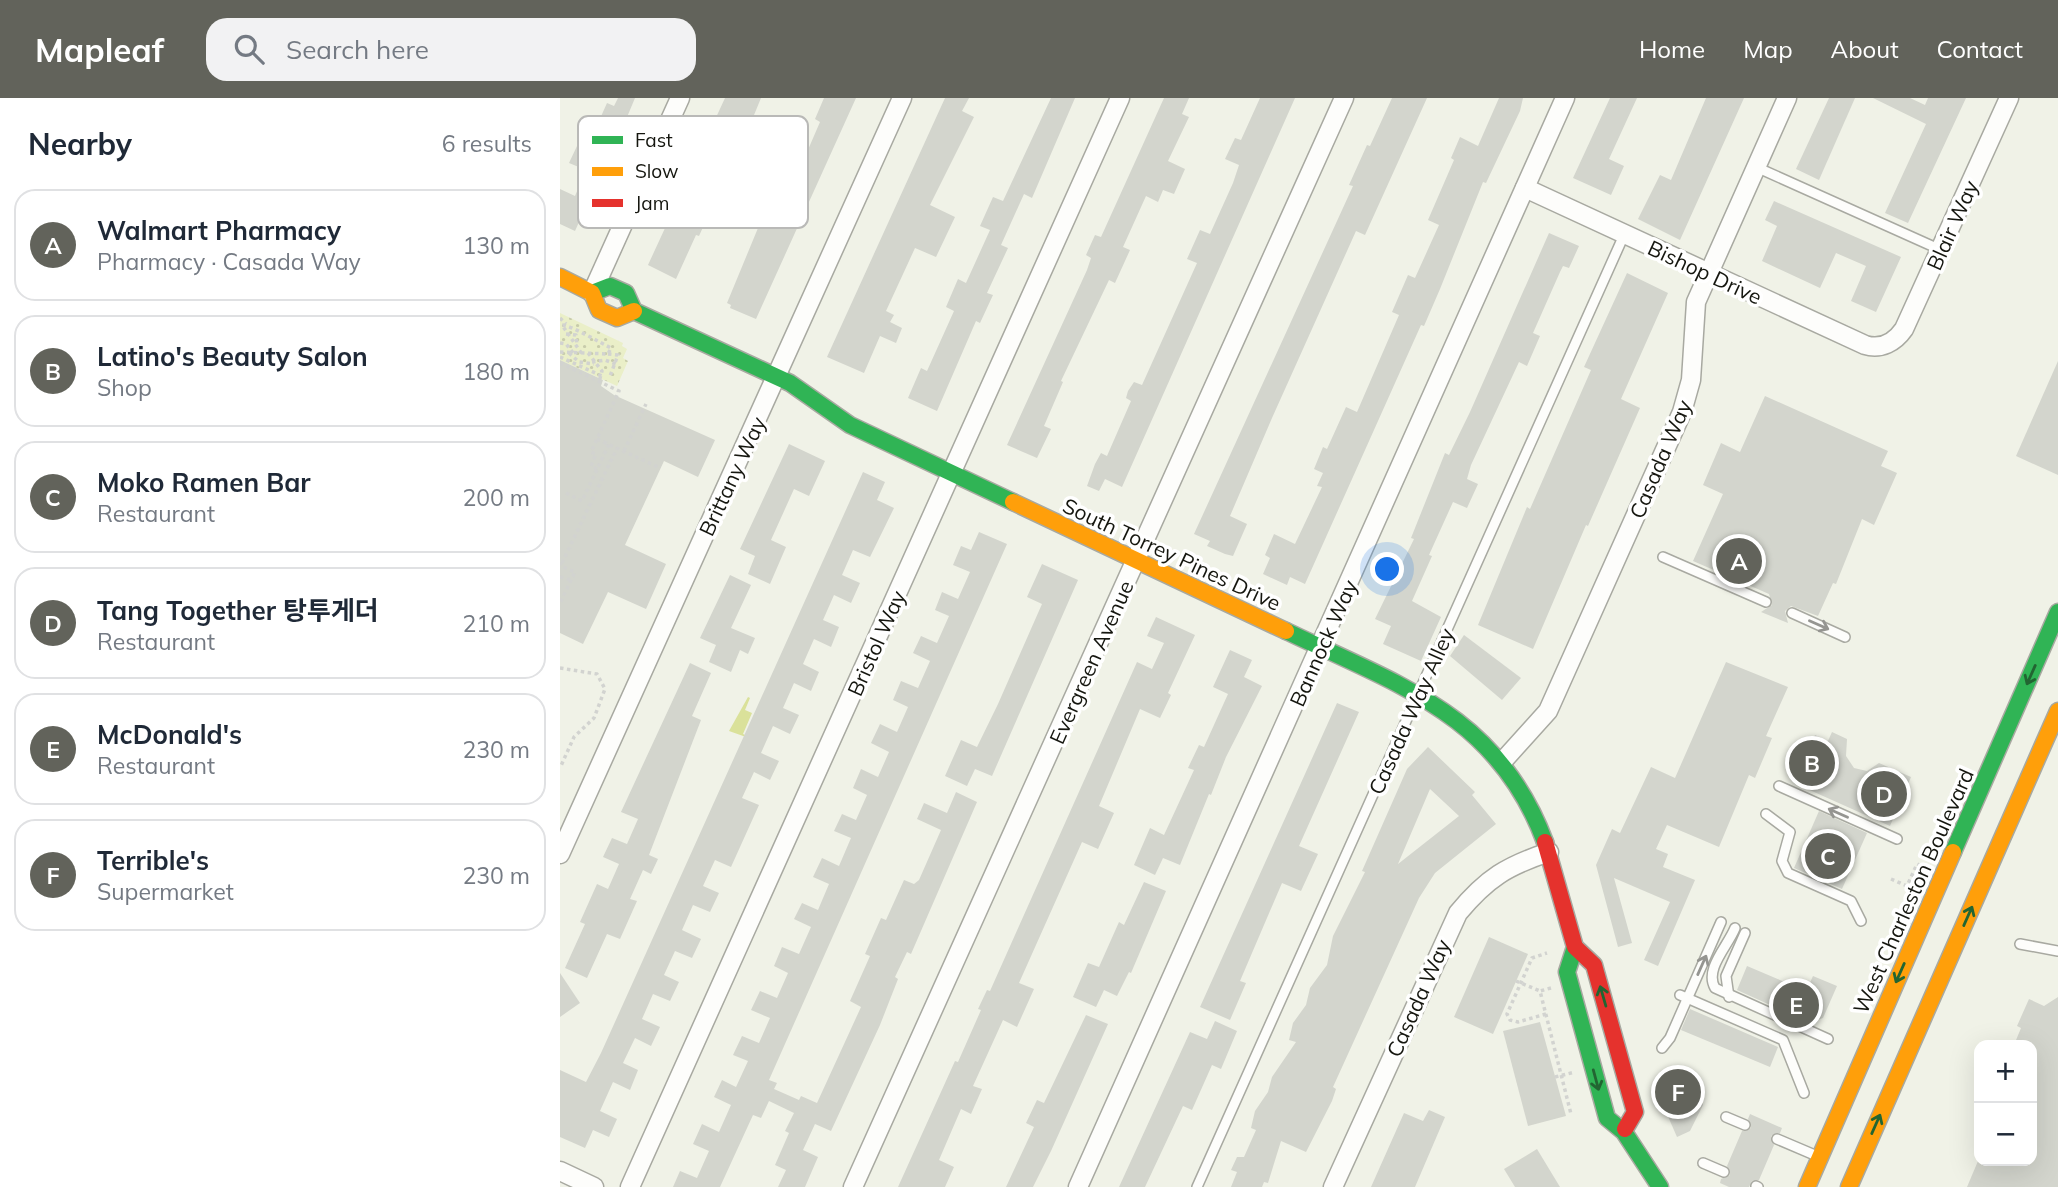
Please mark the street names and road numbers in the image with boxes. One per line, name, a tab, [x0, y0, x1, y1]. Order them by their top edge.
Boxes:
street label: Blair Way	[1921, 176, 1983, 274]
street label: Bishop Drive	[1644, 234, 1766, 310]
street label: Casada Way	[1623, 396, 1697, 522]
street label: Brittany Way	[693, 412, 771, 540]
street label: South Torrey Pines Drive	[1059, 492, 1285, 616]
street label: Evergreen Avenue	[1043, 576, 1139, 748]
street label: Bannock Way	[1283, 576, 1363, 710]
street label: Bristol Way	[841, 586, 911, 700]
street label: Casada Way Alley	[1363, 624, 1459, 798]
street label: West Charleston Boulevard	[1847, 764, 1979, 1018]
street label: Casada Way	[1380, 935, 1456, 1061]

